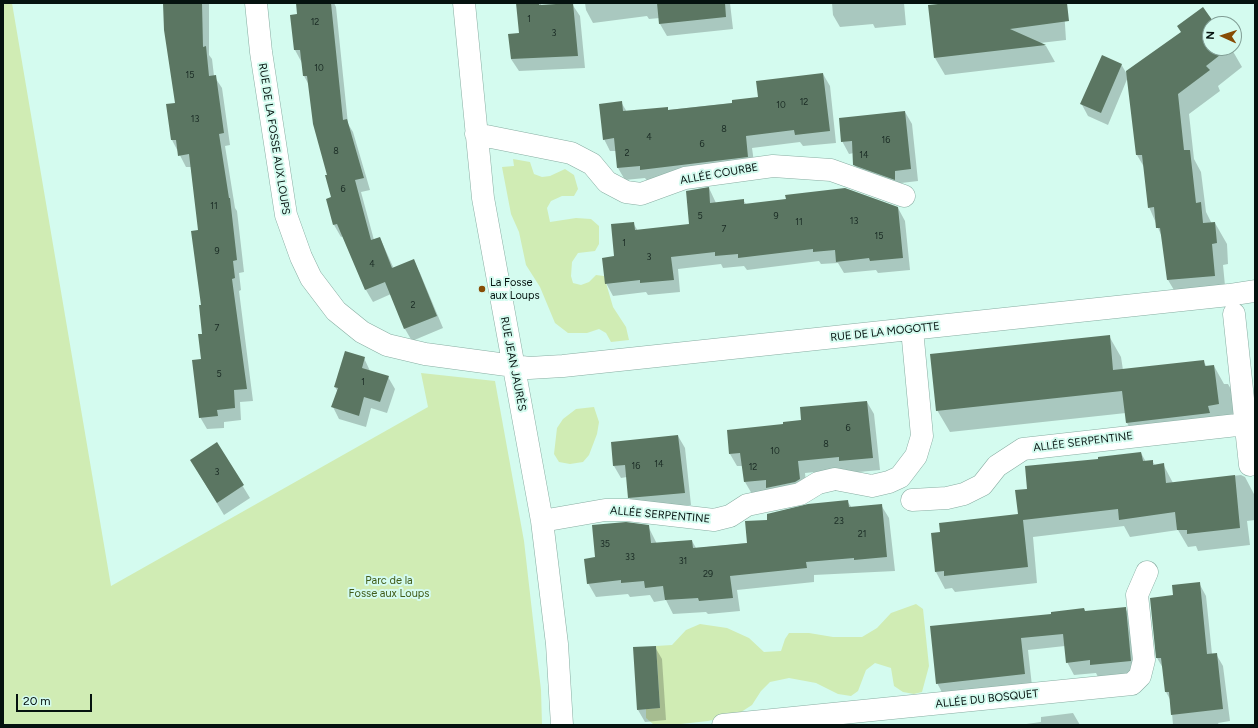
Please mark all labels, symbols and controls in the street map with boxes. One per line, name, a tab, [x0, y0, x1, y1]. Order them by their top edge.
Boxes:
house number: 1	[527, 14, 531, 24]
north arrow	[1202, 16, 1242, 56]
house number: 12	[311, 17, 319, 27]
house number: 3	[552, 28, 556, 38]
text: N	[1204, 31, 1217, 40]
street label: RUE DE LA FOSSE AUX LOUPS	[255, 62, 293, 216]
house number: 10	[314, 63, 324, 73]
house number: 15	[186, 70, 194, 80]
house number: 12	[800, 97, 808, 107]
house number: 10	[776, 100, 786, 110]
house number: 13	[191, 114, 199, 124]
house number: 8	[721, 124, 727, 134]
house number: 4	[646, 132, 652, 142]
house number: 16	[882, 135, 890, 145]
house number: 6	[699, 139, 705, 149]
house number: 8	[333, 146, 339, 156]
house number: 2	[624, 148, 630, 158]
house number: 14	[859, 150, 869, 160]
street label: ALLÉE COURBE	[679, 161, 759, 187]
house number: 6	[340, 184, 346, 194]
house number: 11	[210, 201, 218, 211]
house number: 5	[697, 211, 703, 221]
house number: 9	[773, 211, 779, 221]
house number: 13	[850, 216, 858, 226]
house number: 11	[795, 217, 803, 227]
house number: 7	[722, 224, 726, 234]
house number: 15	[875, 231, 883, 241]
house number: 1	[622, 238, 626, 248]
house number: 9	[214, 246, 220, 256]
house number: 3	[647, 252, 651, 262]
house number: 4	[369, 259, 375, 269]
place label: La Fosse aux Loups	[490, 276, 540, 302]
marker: La Fosse aux Loups	[477, 284, 487, 294]
house number: 2	[410, 300, 416, 310]
street label: RUE JEAN JAURÈS	[497, 316, 529, 412]
street label: RUE DE LA MOGOTTE	[830, 320, 940, 344]
house number: 7	[215, 323, 219, 333]
house number: 5	[216, 369, 222, 379]
house number: 1	[361, 377, 365, 387]
house number: 6	[845, 423, 851, 433]
street label: ALLÉE SERPENTINE	[1032, 429, 1134, 455]
house number: 8	[823, 439, 829, 449]
house number: 10	[770, 446, 780, 456]
house number: 14	[654, 459, 664, 469]
house number: 16	[632, 461, 640, 471]
house number: 12	[749, 462, 757, 472]
house number: 3	[215, 467, 219, 477]
street label: ALLÉE SERPENTINE	[609, 504, 711, 526]
house number: 23	[834, 516, 844, 526]
house number: 21	[858, 529, 866, 539]
house number: 35	[600, 539, 610, 549]
house number: 33	[625, 552, 635, 562]
house number: 31	[679, 556, 687, 566]
house number: 29	[703, 569, 713, 579]
park label: Parc de la Fosse aux Loups	[349, 574, 429, 600]
scale bar	[18, 686, 94, 712]
street label: ALLÉE DU BOSQUET	[935, 687, 1039, 711]
text: 20 m	[23, 694, 51, 708]

